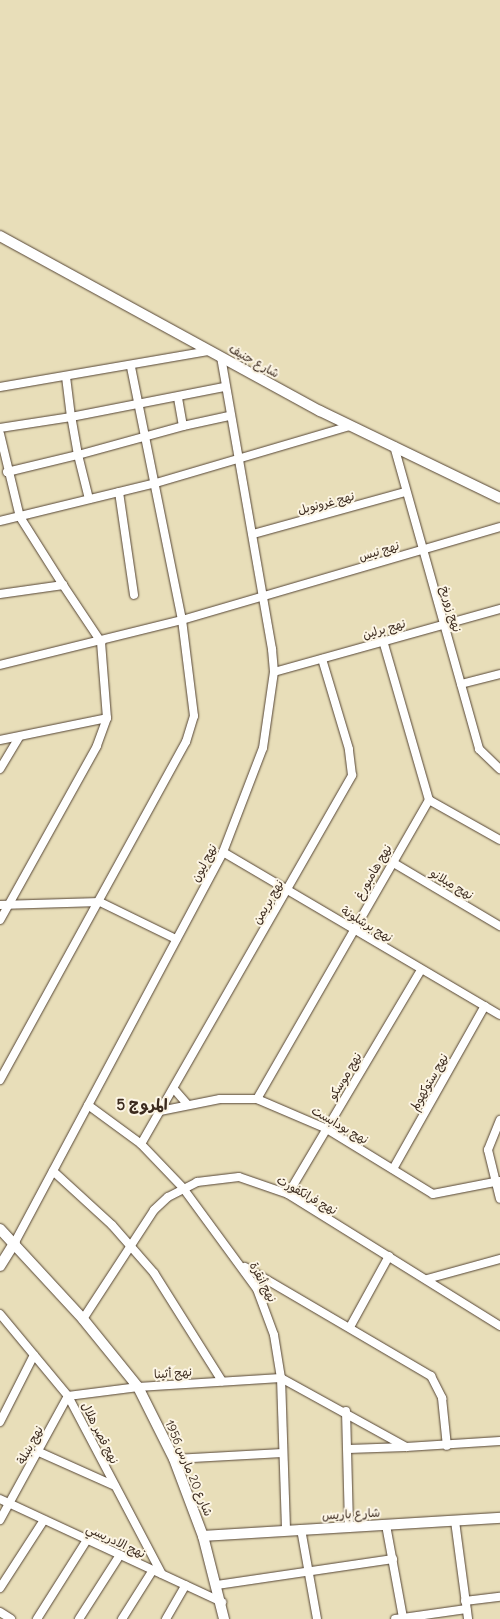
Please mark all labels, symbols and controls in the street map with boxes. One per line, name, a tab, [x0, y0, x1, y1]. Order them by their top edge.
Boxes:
street label: شارع جنيف	[226, 341, 282, 381]
street label: نهج غرونوبل	[296, 489, 356, 517]
street label: نهج نيس	[357, 538, 401, 564]
street label: نهج زوريخ	[438, 584, 464, 634]
street label: نهج برلين	[361, 616, 407, 642]
street label: نهج ليون	[188, 842, 220, 884]
street label: نهج هامبورغ	[351, 842, 395, 902]
street label: نهج ميلانو	[428, 866, 476, 902]
street label: نهج بريمن	[250, 877, 286, 927]
street label: نهج برشلونة	[339, 903, 395, 945]
street label: نهج موسكو	[325, 1050, 365, 1102]
street label: نهج ستوكهولم	[407, 1051, 451, 1113]
district label: المروج 5	[116, 1096, 168, 1114]
street label: نهج بودابست	[309, 1103, 371, 1147]
street label: نهج فرانكفورت	[274, 1172, 340, 1218]
street label: نهج أنقرة	[246, 1259, 280, 1305]
street label: نهج أثينا	[154, 1364, 192, 1382]
street label: نهج قصر هلال	[78, 1400, 122, 1466]
street label: شارع 20 مارس 1956	[162, 1418, 216, 1518]
street label: نهج بنبلة	[14, 1423, 46, 1467]
street label: شارع باريس	[322, 1505, 380, 1523]
street label: نهج الادريسي	[84, 1521, 148, 1561]

